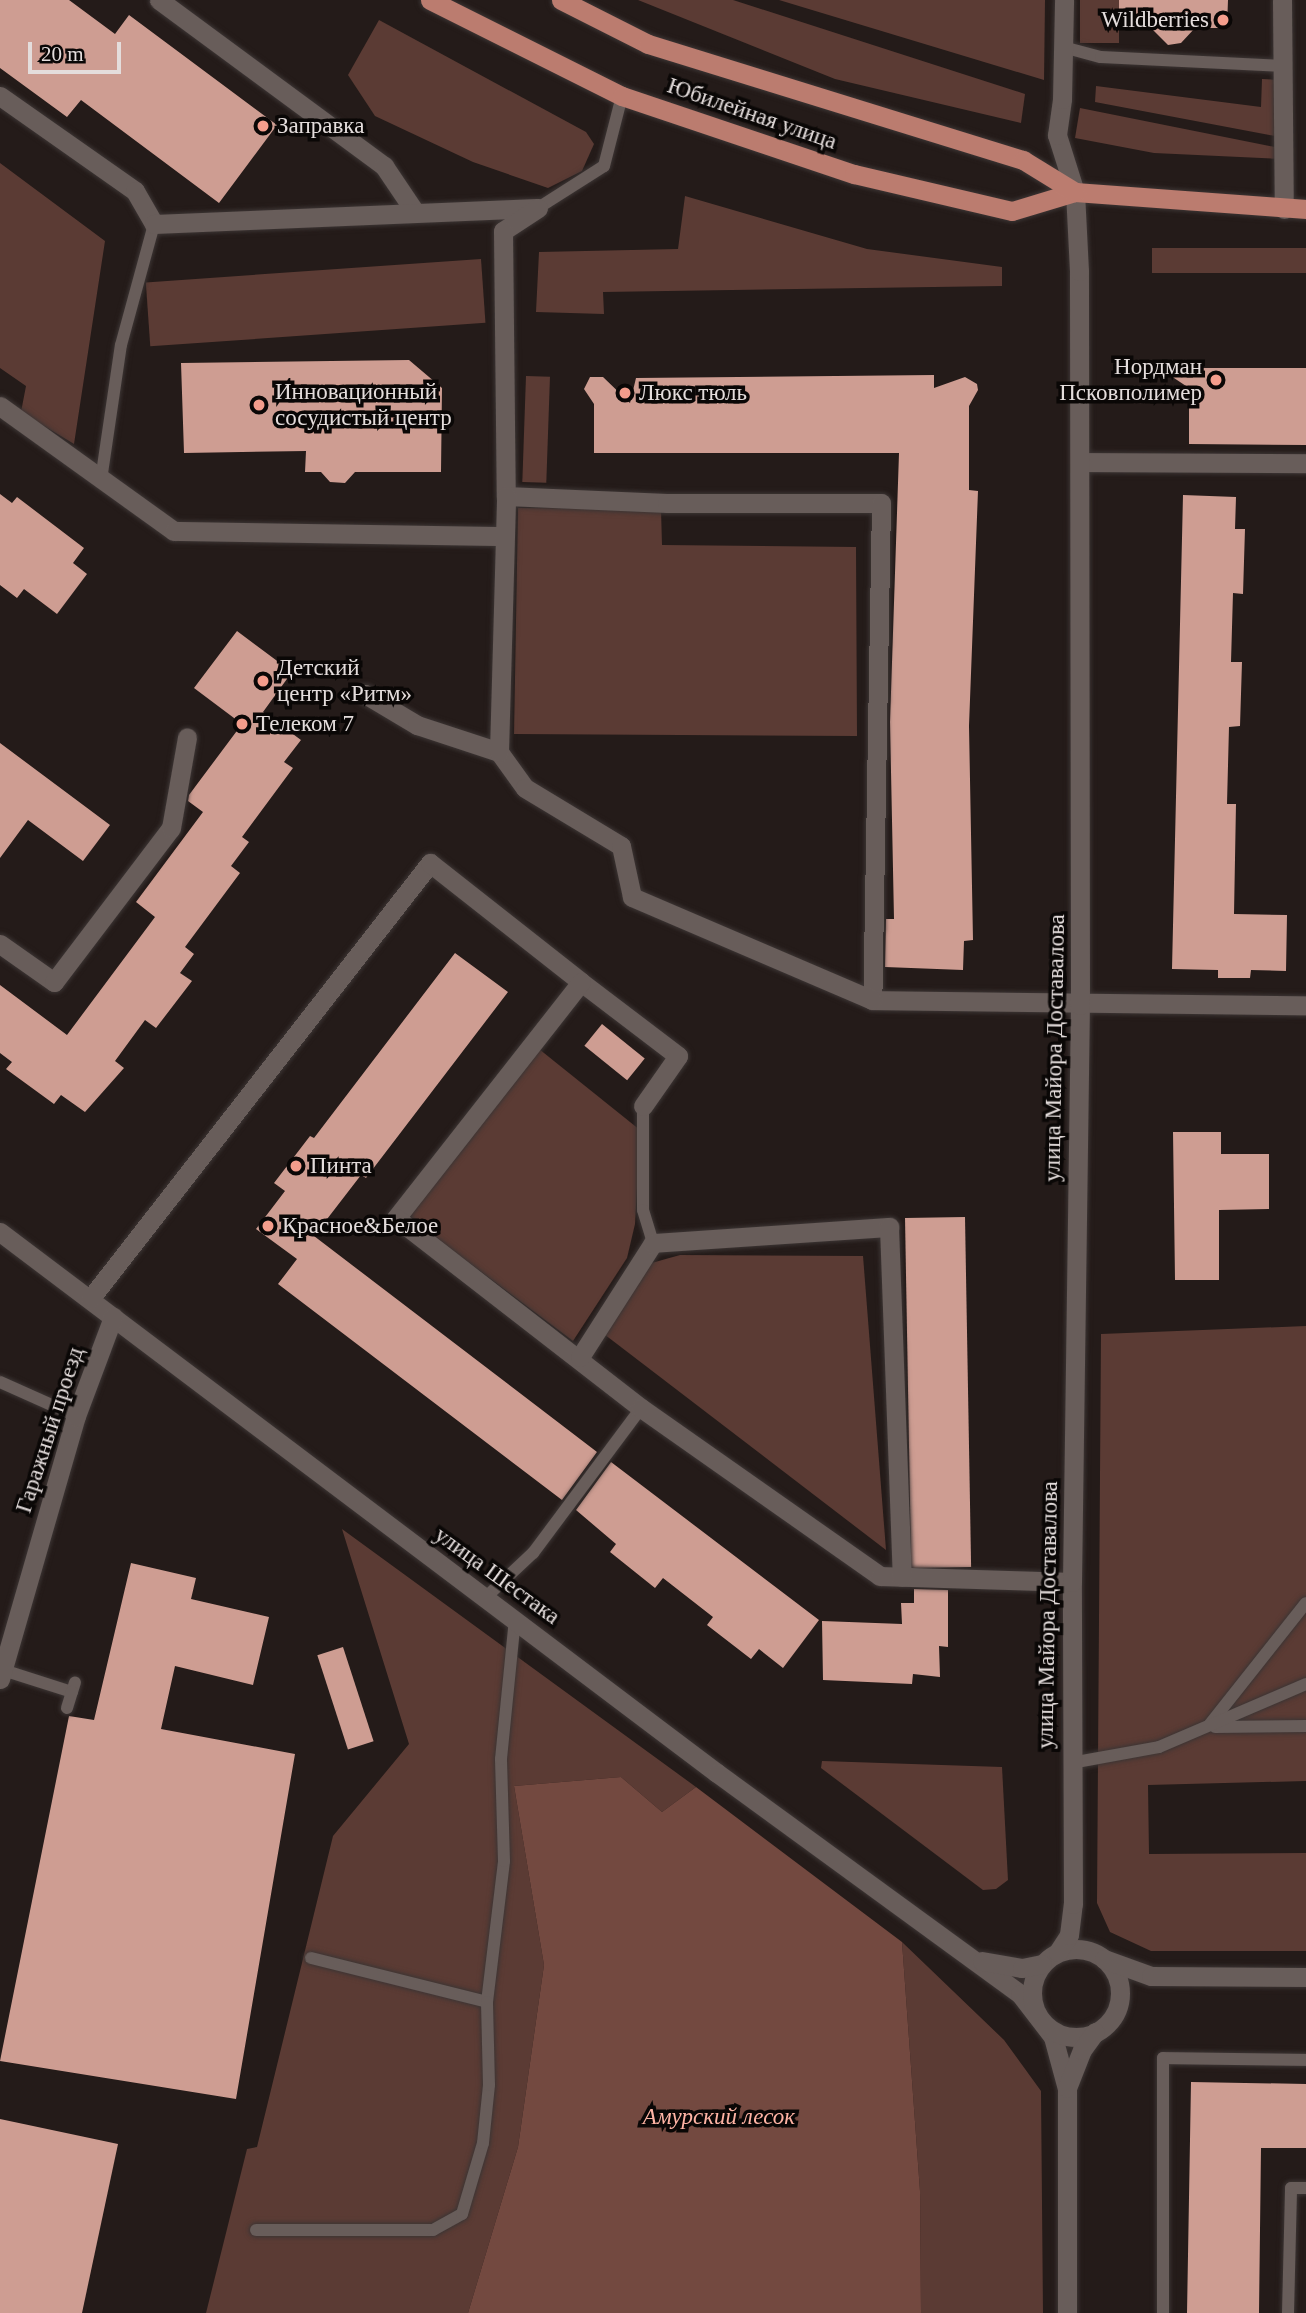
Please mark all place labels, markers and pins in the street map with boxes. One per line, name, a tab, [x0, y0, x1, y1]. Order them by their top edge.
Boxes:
place label: Wildberries	[1101, 6, 1209, 34]
marker: Wildberries	[1215, 12, 1231, 28]
place label: Заправка	[277, 112, 364, 140]
marker: Заправка	[255, 118, 271, 134]
place label: Нордман Псковполимер	[1059, 353, 1202, 407]
marker: Нордман Псковполимер	[1208, 372, 1224, 388]
place label: Инновационный сосудистый центр	[275, 378, 452, 432]
place label: Люкс тюль	[639, 379, 747, 407]
marker: Люкс тюль	[617, 385, 633, 401]
marker: Инновационный сосудистый центр	[249, 395, 269, 415]
place label: Детский центр «Ритм»	[277, 654, 412, 708]
marker: Детский центр «Ритм»	[255, 673, 271, 689]
place label: Телеком 7	[256, 710, 354, 738]
marker: Телеком 7	[234, 716, 250, 732]
place label: Пинта	[310, 1152, 372, 1180]
marker: Пинта	[288, 1158, 304, 1174]
place label: Красное&Белое	[282, 1212, 438, 1240]
marker: Красное&Белое	[260, 1218, 276, 1234]

